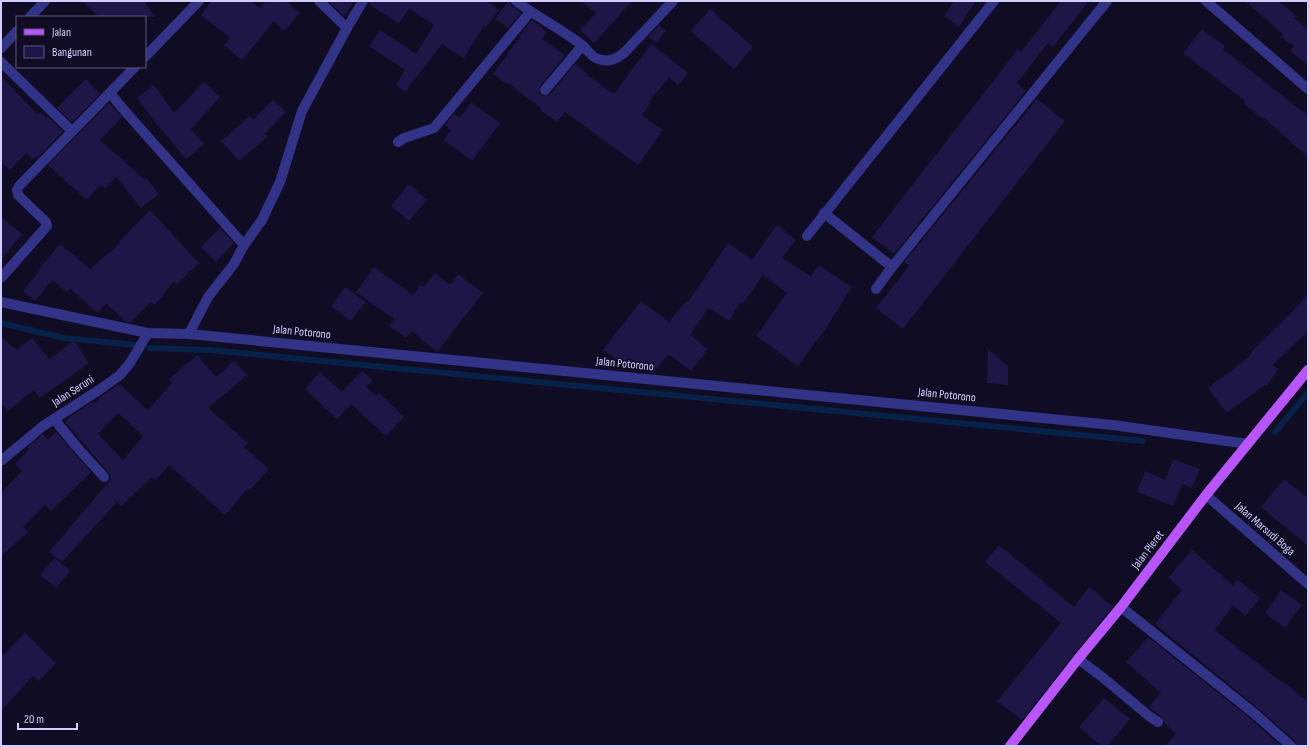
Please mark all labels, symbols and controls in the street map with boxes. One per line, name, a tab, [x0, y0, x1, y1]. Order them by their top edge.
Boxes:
legend	[16, 16, 146, 68]
text: Jalan	[51, 25, 71, 40]
text: Bangunan	[52, 45, 92, 60]
street label: Jalan Potorono	[271, 321, 332, 342]
street label: Jalan Potorono	[594, 353, 655, 374]
street label: Jalan Seruni	[48, 372, 97, 411]
street label: Jalan Potorono	[916, 384, 977, 405]
street label: Jalan Marsudi Boga	[1231, 498, 1298, 559]
street label: Jalan Pleret	[1128, 527, 1168, 573]
scale bar	[18, 705, 77, 731]
text: 20 m	[24, 712, 44, 727]

